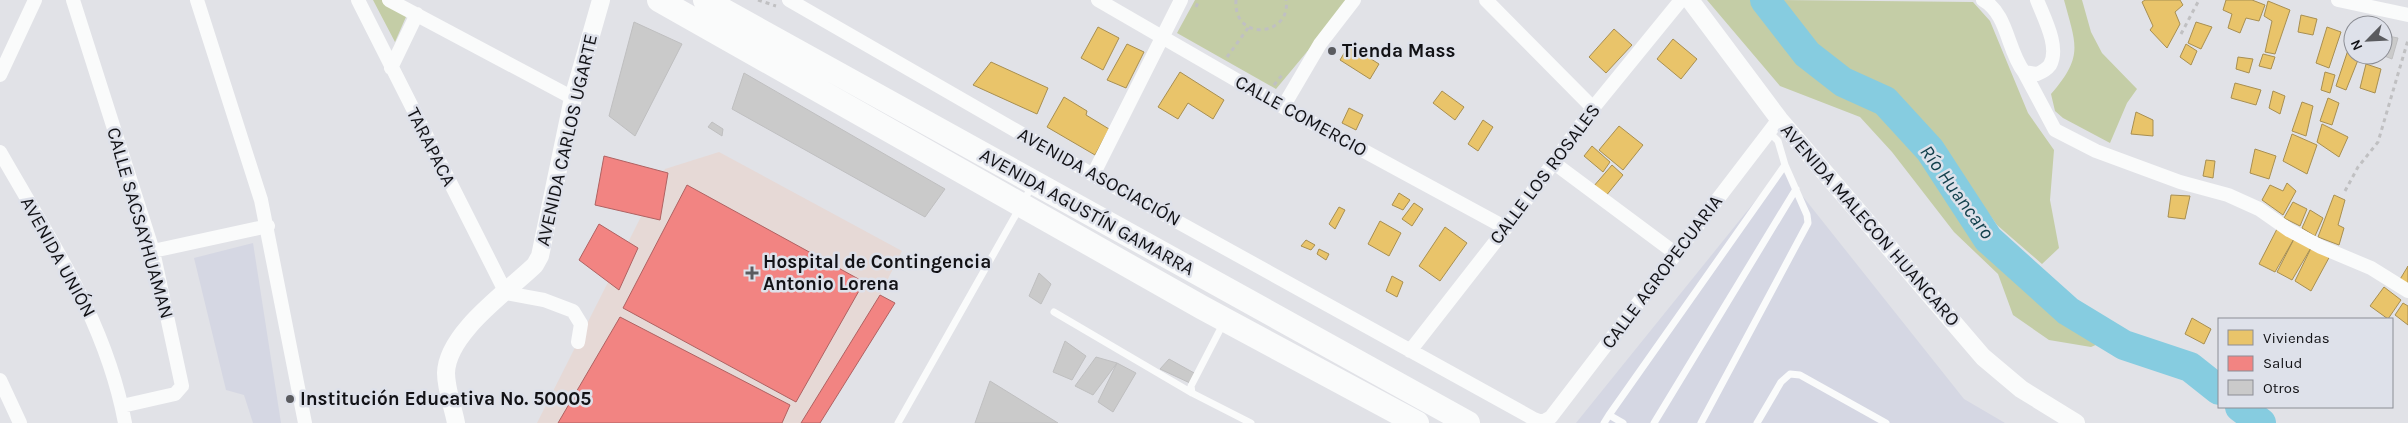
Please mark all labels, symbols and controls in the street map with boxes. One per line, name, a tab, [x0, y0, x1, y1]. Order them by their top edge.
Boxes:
north arrow	[2343, 15, 2393, 65]
street label: AVENIDA CARLOS UGARTE	[532, 32, 602, 248]
text: N	[2347, 37, 2366, 53]
place label: Tienda Mass	[1342, 40, 1456, 62]
marker: Tienda Mass	[1326, 45, 1338, 57]
street label: CALLE COMERCIO	[1231, 71, 1371, 161]
street label: CALLE LOS ROSALES	[1485, 99, 1605, 249]
street label: TARAPACA	[402, 104, 460, 190]
street label: AVENIDA MALECON HUANCARO	[1776, 119, 1964, 331]
street label: AVENIDA ASOCIACIÓN	[1014, 122, 1185, 231]
street label: CALLE SACSAYHUAMAN	[102, 125, 178, 321]
water label: Río Huancaro	[1915, 141, 1999, 244]
street label: AVENIDA AGUSTÍN GAMARRA	[976, 143, 1199, 280]
street label: CALLE AGROPECUARIA	[1597, 191, 1727, 353]
street label: AVENIDA UNIÓN	[16, 193, 101, 321]
place label: Hospital de Contingencia Antonio Lorena	[763, 251, 991, 295]
marker: Hospital de Contingencia Antonio Lorena	[745, 266, 759, 280]
legend	[2218, 318, 2393, 408]
text: Viviendas	[2263, 329, 2330, 347]
text: Salud	[2263, 354, 2303, 372]
text: Otros	[2263, 379, 2300, 397]
place label: Institución Educativa No. 50005	[300, 388, 591, 410]
marker: Institución Educativa No. 50005	[284, 393, 296, 405]

